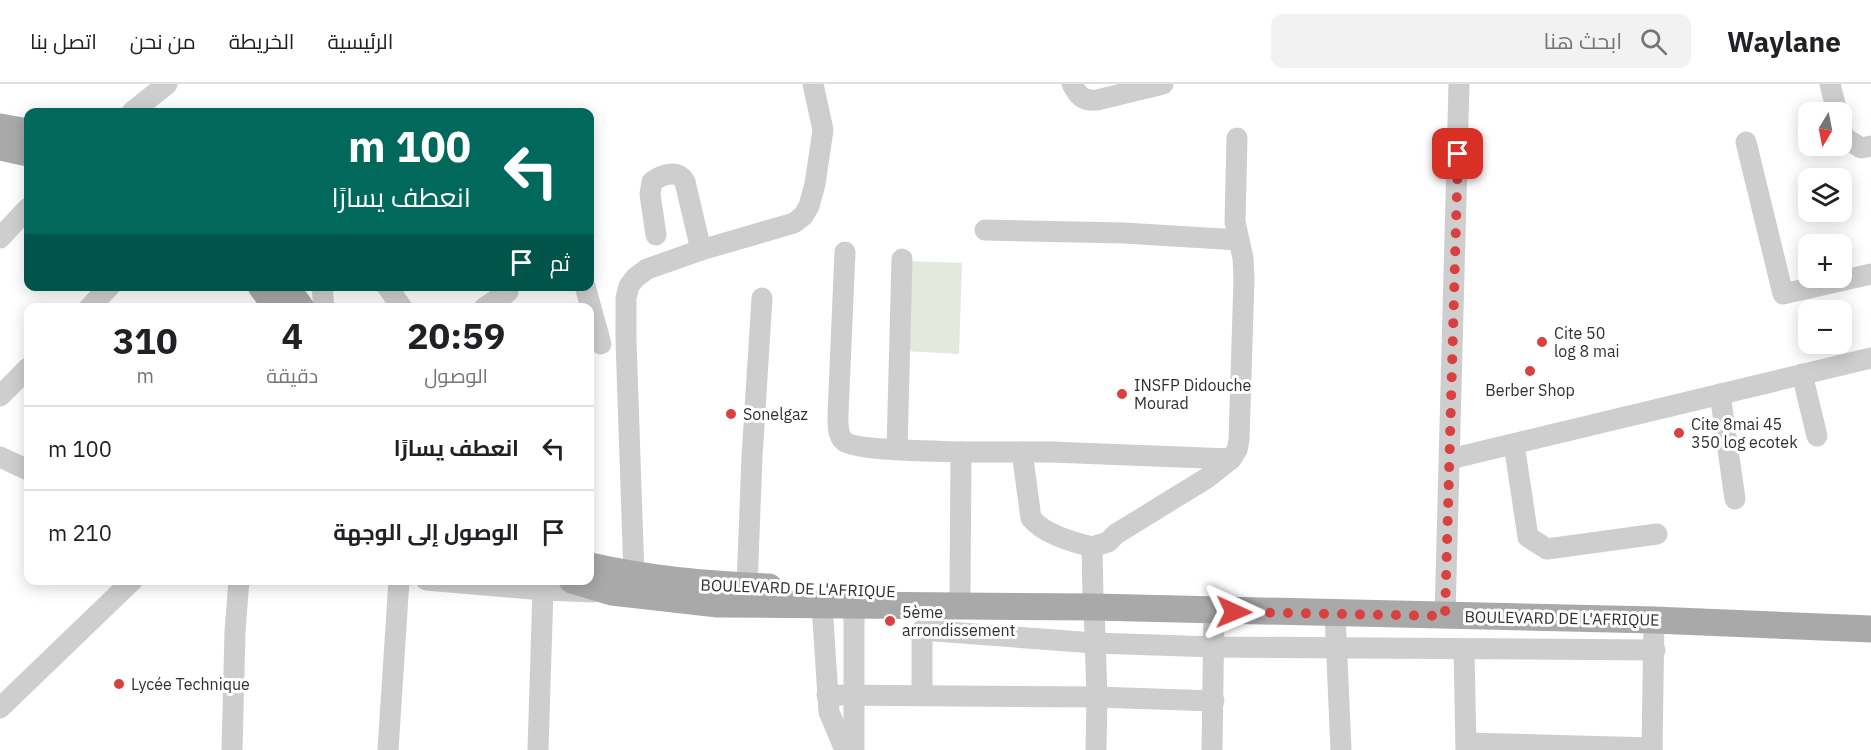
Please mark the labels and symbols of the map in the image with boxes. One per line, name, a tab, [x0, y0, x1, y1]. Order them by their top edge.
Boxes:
north arrow	[1798, 102, 1852, 156]
pin	[1432, 128, 1483, 179]
place label: Cite 50 log 8 mai	[1554, 323, 1619, 361]
marker: Cite 50 log 8 mai	[1535, 335, 1549, 349]
marker: Berber Shop	[1523, 364, 1537, 378]
place label: INSFP Didouche Mourad	[1134, 375, 1252, 413]
place label: Berber Shop	[1485, 380, 1575, 400]
marker: INSFP Didouche Mourad	[1115, 387, 1129, 401]
place label: Sonelgaz	[743, 404, 808, 424]
marker: Sonelgaz	[724, 407, 738, 421]
place label: Cite 8mai 45 350 log ecotek	[1691, 414, 1798, 452]
marker: Cite 8mai 45 350 log ecotek	[1672, 426, 1686, 440]
street label: BOULEVARD DE L'AFRIQUE	[700, 575, 896, 601]
position arrow	[1202, 580, 1266, 644]
place label: 5ème arrondissement	[902, 602, 1015, 640]
street label: BOULEVARD DE L'AFRIQUE	[1464, 606, 1660, 630]
marker: 5ème arrondissement	[883, 614, 897, 628]
place label: Lycée Technique	[131, 674, 250, 694]
marker: Lycée Technique	[112, 677, 126, 691]

